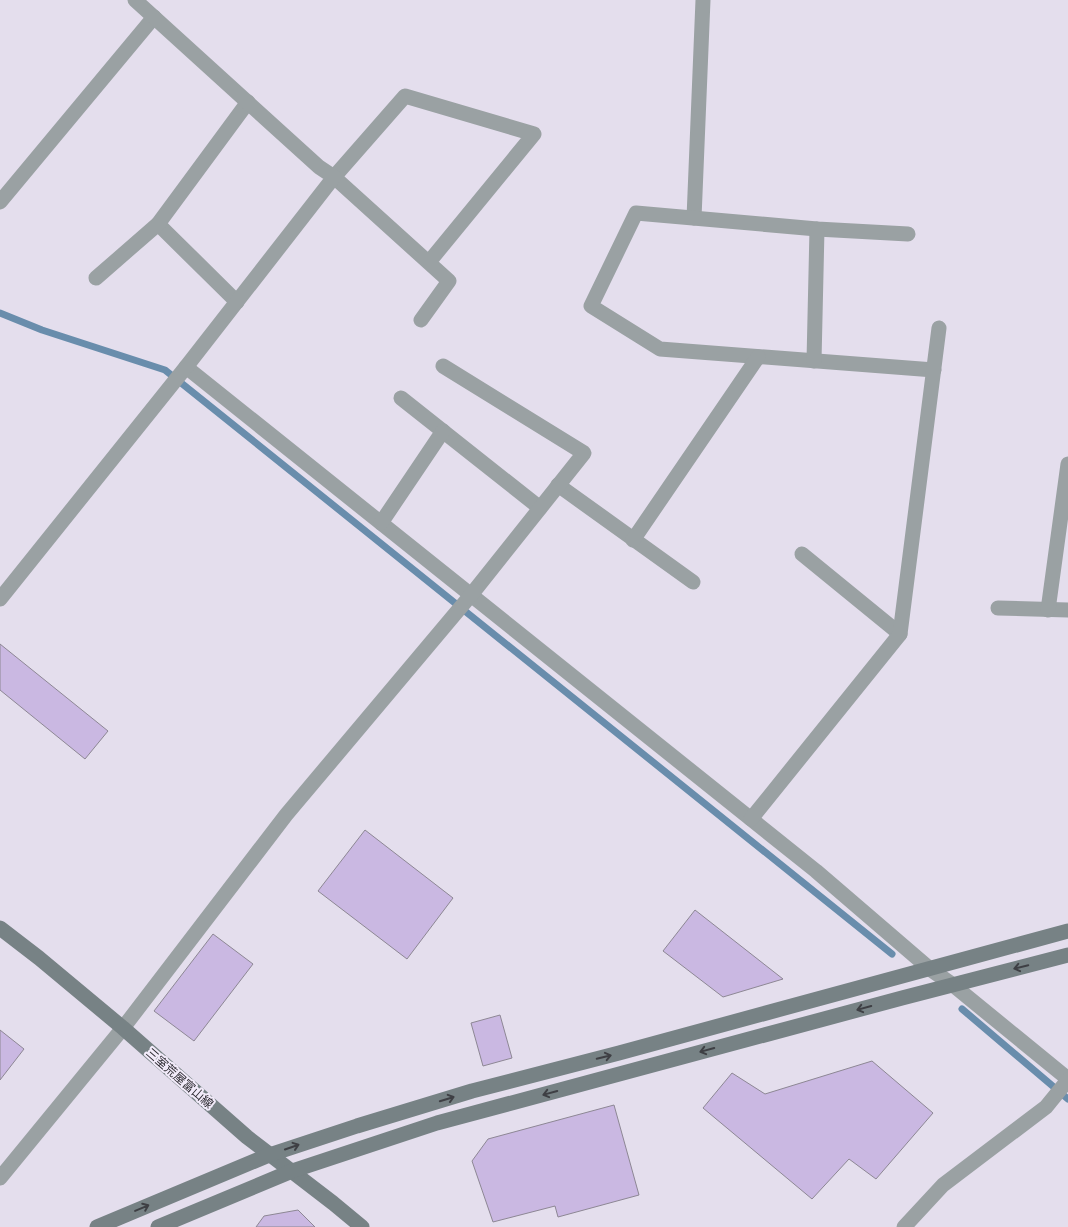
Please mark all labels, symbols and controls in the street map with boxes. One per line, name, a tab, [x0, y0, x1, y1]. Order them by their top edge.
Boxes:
one-way arrow	[1013, 963, 1029, 972]
one-way arrow	[856, 1004, 872, 1014]
street label: 三室荒屋富山線	[143, 1045, 217, 1111]
one-way arrow	[699, 1046, 715, 1056]
one-way arrow	[596, 1052, 612, 1061]
one-way arrow	[542, 1088, 558, 1098]
one-way arrow	[439, 1093, 455, 1103]
one-way arrow	[284, 1142, 300, 1151]
one-way arrow	[134, 1203, 149, 1213]

